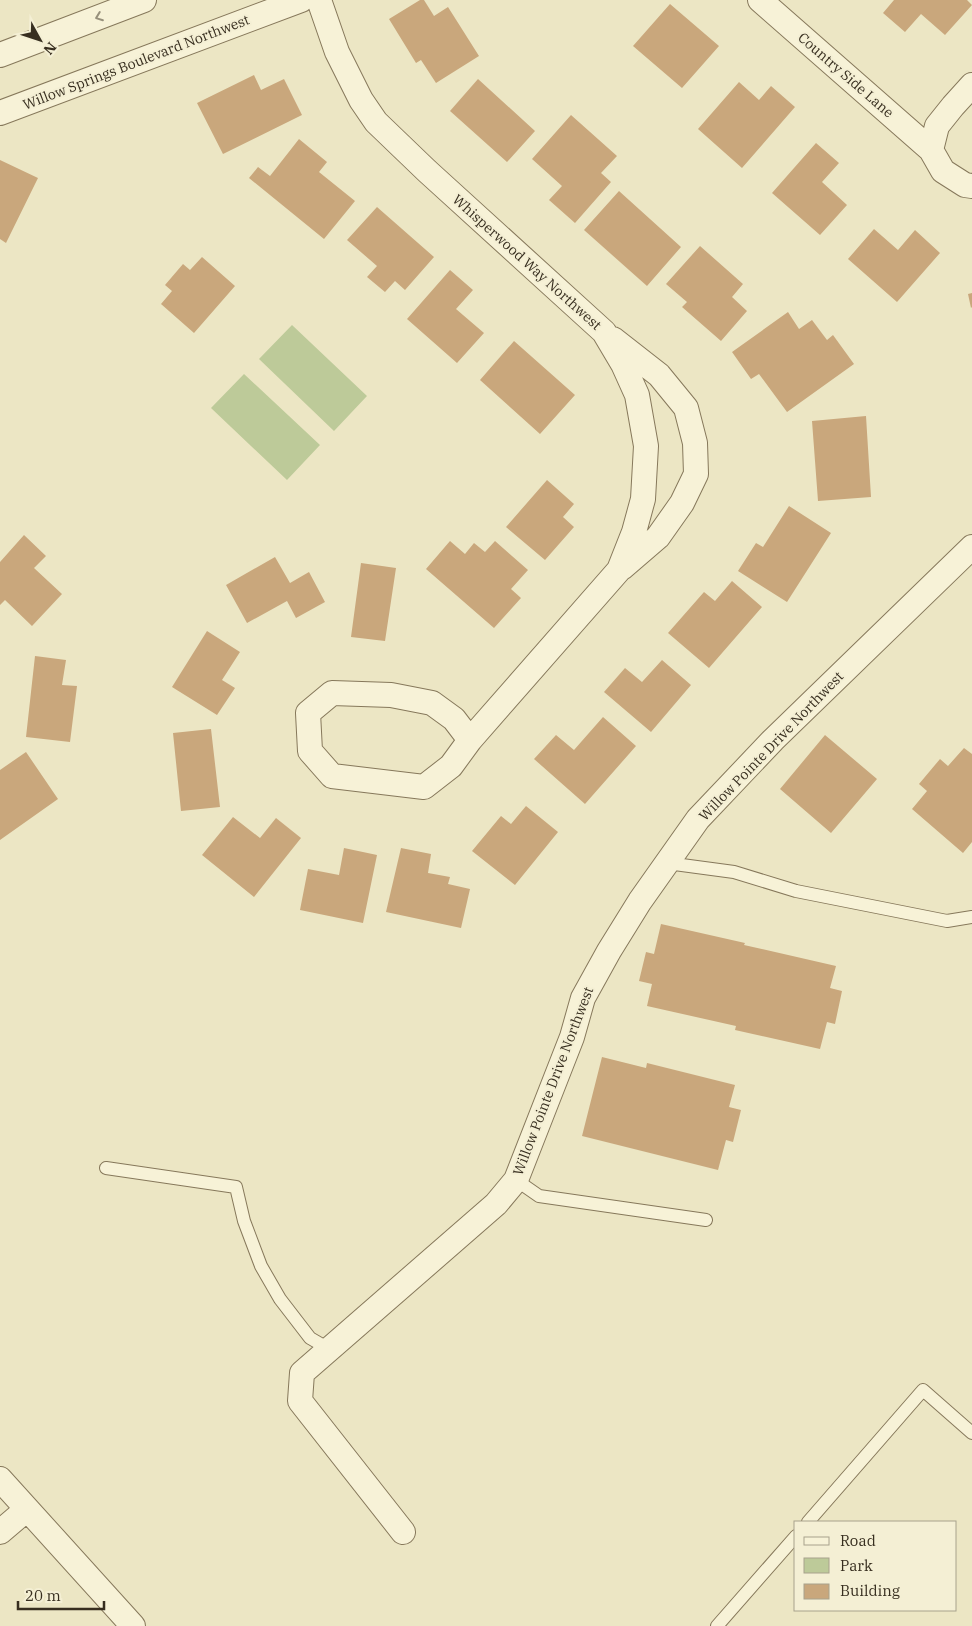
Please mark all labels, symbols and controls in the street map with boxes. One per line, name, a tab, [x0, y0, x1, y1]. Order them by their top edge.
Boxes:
street label: Willow Springs Boulevard Northwest	[20, 11, 252, 113]
one-way arrow	[95, 11, 104, 21]
north arrow	[15, 15, 65, 65]
street label: Country Side Lane	[794, 28, 898, 122]
street label: Whisperwood Way Northwest	[449, 190, 605, 334]
street label: Willow Pointe Drive Northwest	[695, 668, 847, 824]
street label: Willow Pointe Drive Northwest	[509, 984, 597, 1178]
legend	[794, 1521, 957, 1611]
text: Road	[840, 1531, 876, 1550]
text: Park	[840, 1556, 873, 1575]
scale bar	[18, 1578, 104, 1610]
text: Building	[840, 1581, 900, 1600]
text: 20 m	[25, 1586, 61, 1605]

